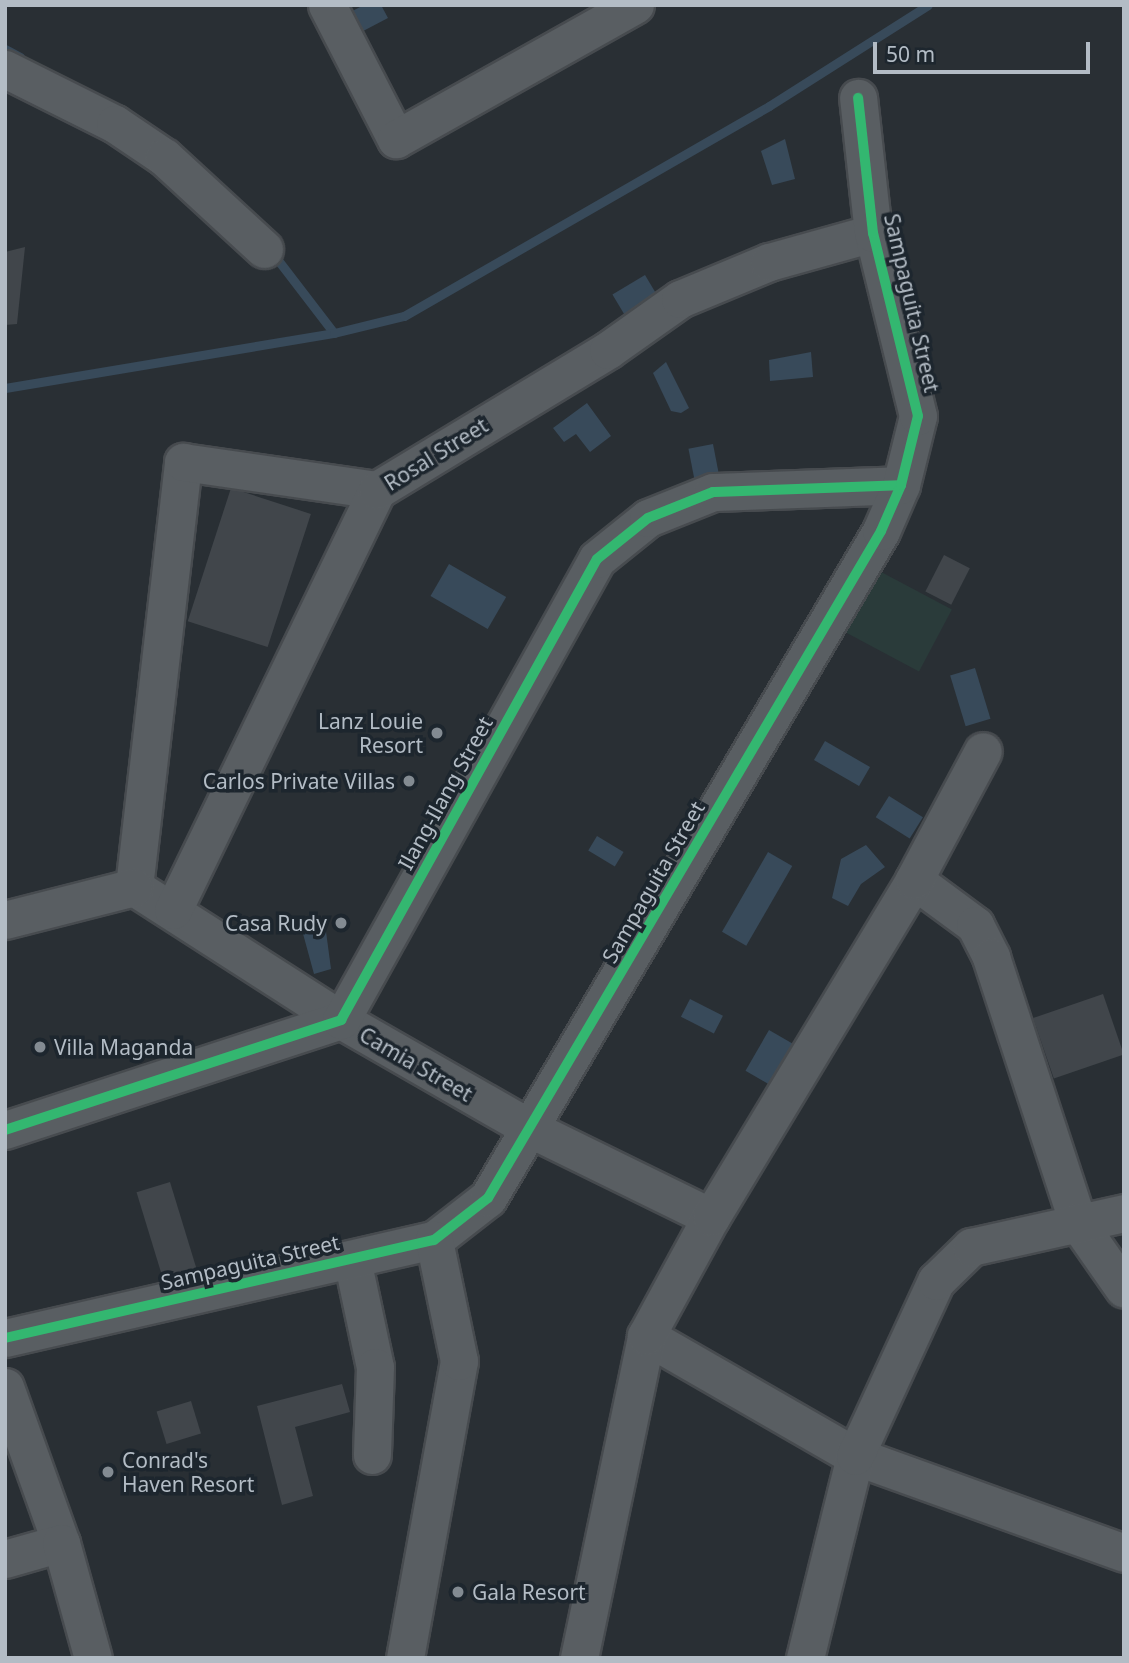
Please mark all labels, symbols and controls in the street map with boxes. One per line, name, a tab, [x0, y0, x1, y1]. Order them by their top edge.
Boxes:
scale bar	[877, 28, 1094, 72]
text: 50 m	[886, 40, 935, 68]
street label: Sampaguita Street	[879, 211, 945, 395]
street label: Rosal Street	[380, 412, 492, 496]
place label: Lanz Louie Resort	[318, 708, 423, 758]
street label: Ilang-Ilang Street	[392, 712, 498, 874]
marker: Lanz Louie Resort	[429, 725, 445, 741]
place label: Carlos Private Villas	[203, 768, 395, 794]
marker: Carlos Private Villas	[401, 773, 417, 789]
street label: Sampaguita Street	[596, 797, 710, 967]
place label: Casa Rudy	[225, 910, 327, 936]
marker: Casa Rudy	[333, 915, 349, 931]
street label: Camia Street	[355, 1022, 477, 1106]
place label: Villa Maganda	[54, 1034, 193, 1060]
marker: Villa Maganda	[32, 1039, 48, 1055]
street label: Sampaguita Street	[158, 1229, 342, 1295]
place label: Conrad's Haven Resort	[122, 1447, 254, 1497]
marker: Conrad's Haven Resort	[100, 1464, 116, 1480]
place label: Gala Resort	[472, 1579, 586, 1605]
marker: Gala Resort	[450, 1584, 466, 1600]

